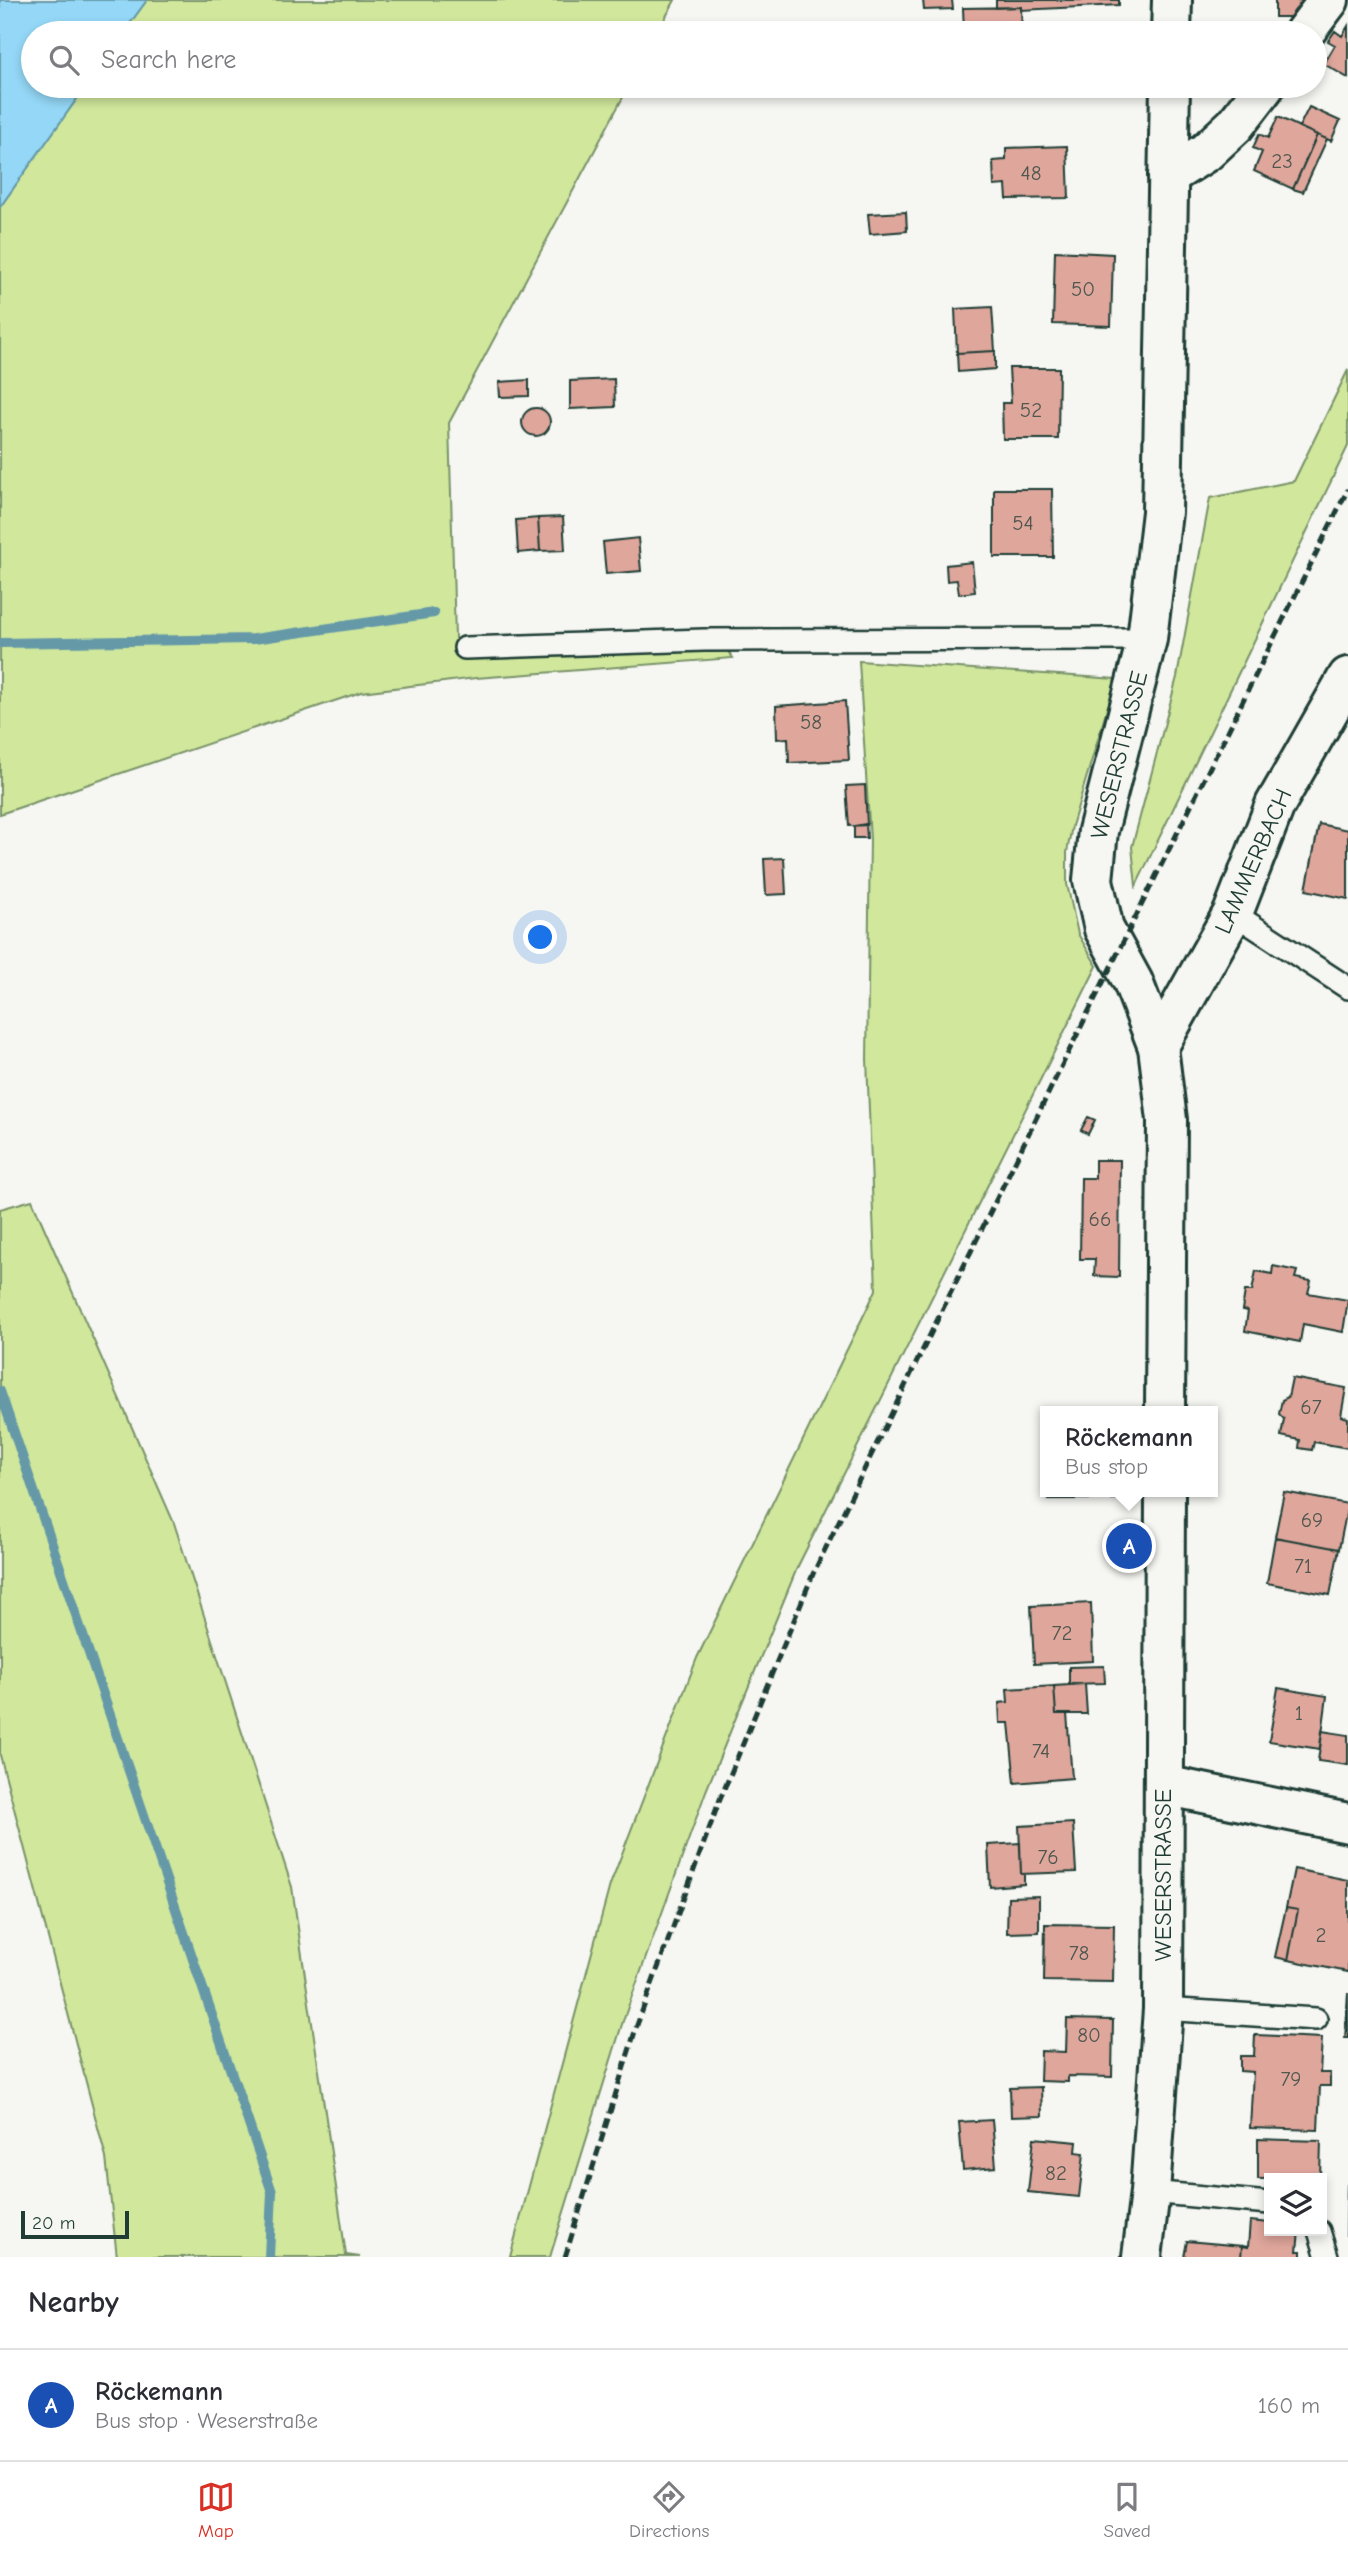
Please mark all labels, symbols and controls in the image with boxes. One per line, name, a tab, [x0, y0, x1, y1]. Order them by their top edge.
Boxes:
search box	[21, 21, 1327, 98]
icon: search	[45, 41, 83, 79]
text: Search here	[101, 45, 236, 75]
house number: 23	[1271, 149, 1293, 173]
house number: 48	[1021, 161, 1041, 185]
house number: 50	[1071, 277, 1095, 301]
house number: 52	[1020, 398, 1042, 422]
house number: 54	[1012, 511, 1034, 535]
street label: WESERSTRASSE	[1085, 668, 1153, 842]
house number: 58	[800, 710, 822, 734]
street label: LAMMERBACH	[1209, 784, 1297, 938]
your location	[523, 920, 557, 954]
house number: 66	[1089, 1207, 1111, 1231]
house number: 67	[1300, 1395, 1322, 1419]
popup	[1040, 1406, 1218, 1497]
text: Röckemann	[1065, 1423, 1193, 1453]
text: Bus stop	[1065, 1453, 1148, 1480]
house number: 69	[1301, 1508, 1323, 1532]
pin: A	[1106, 1520, 1152, 1572]
house number: 71	[1294, 1554, 1312, 1578]
house number: 72	[1052, 1621, 1072, 1645]
house number: 1	[1295, 1701, 1303, 1725]
house number: 74	[1032, 1739, 1050, 1763]
street label: WESERSTRASSE	[1149, 1789, 1177, 1961]
house number: 76	[1037, 1845, 1059, 1869]
house number: 2	[1316, 1923, 1326, 1947]
house number: 78	[1069, 1941, 1089, 1965]
house number: 80	[1077, 2023, 1101, 2047]
house number: 79	[1280, 2067, 1302, 2091]
house number: 82	[1045, 2161, 1067, 2185]
map controls	[1264, 2173, 1327, 2236]
button: layers	[1264, 2173, 1327, 2236]
scale bar	[21, 2208, 130, 2240]
text: 20 m	[32, 2212, 76, 2234]
text: Nearby	[28, 2285, 119, 2320]
text: Röckemann	[95, 2377, 223, 2407]
text: A	[45, 2392, 57, 2419]
text: 160 m	[1258, 2392, 1320, 2419]
text: Bus stop · Weserstraße	[95, 2407, 318, 2434]
tab: Map	[197, 2478, 235, 2542]
tab: Directions	[629, 2478, 709, 2542]
tab: Saved	[1104, 2478, 1151, 2542]

